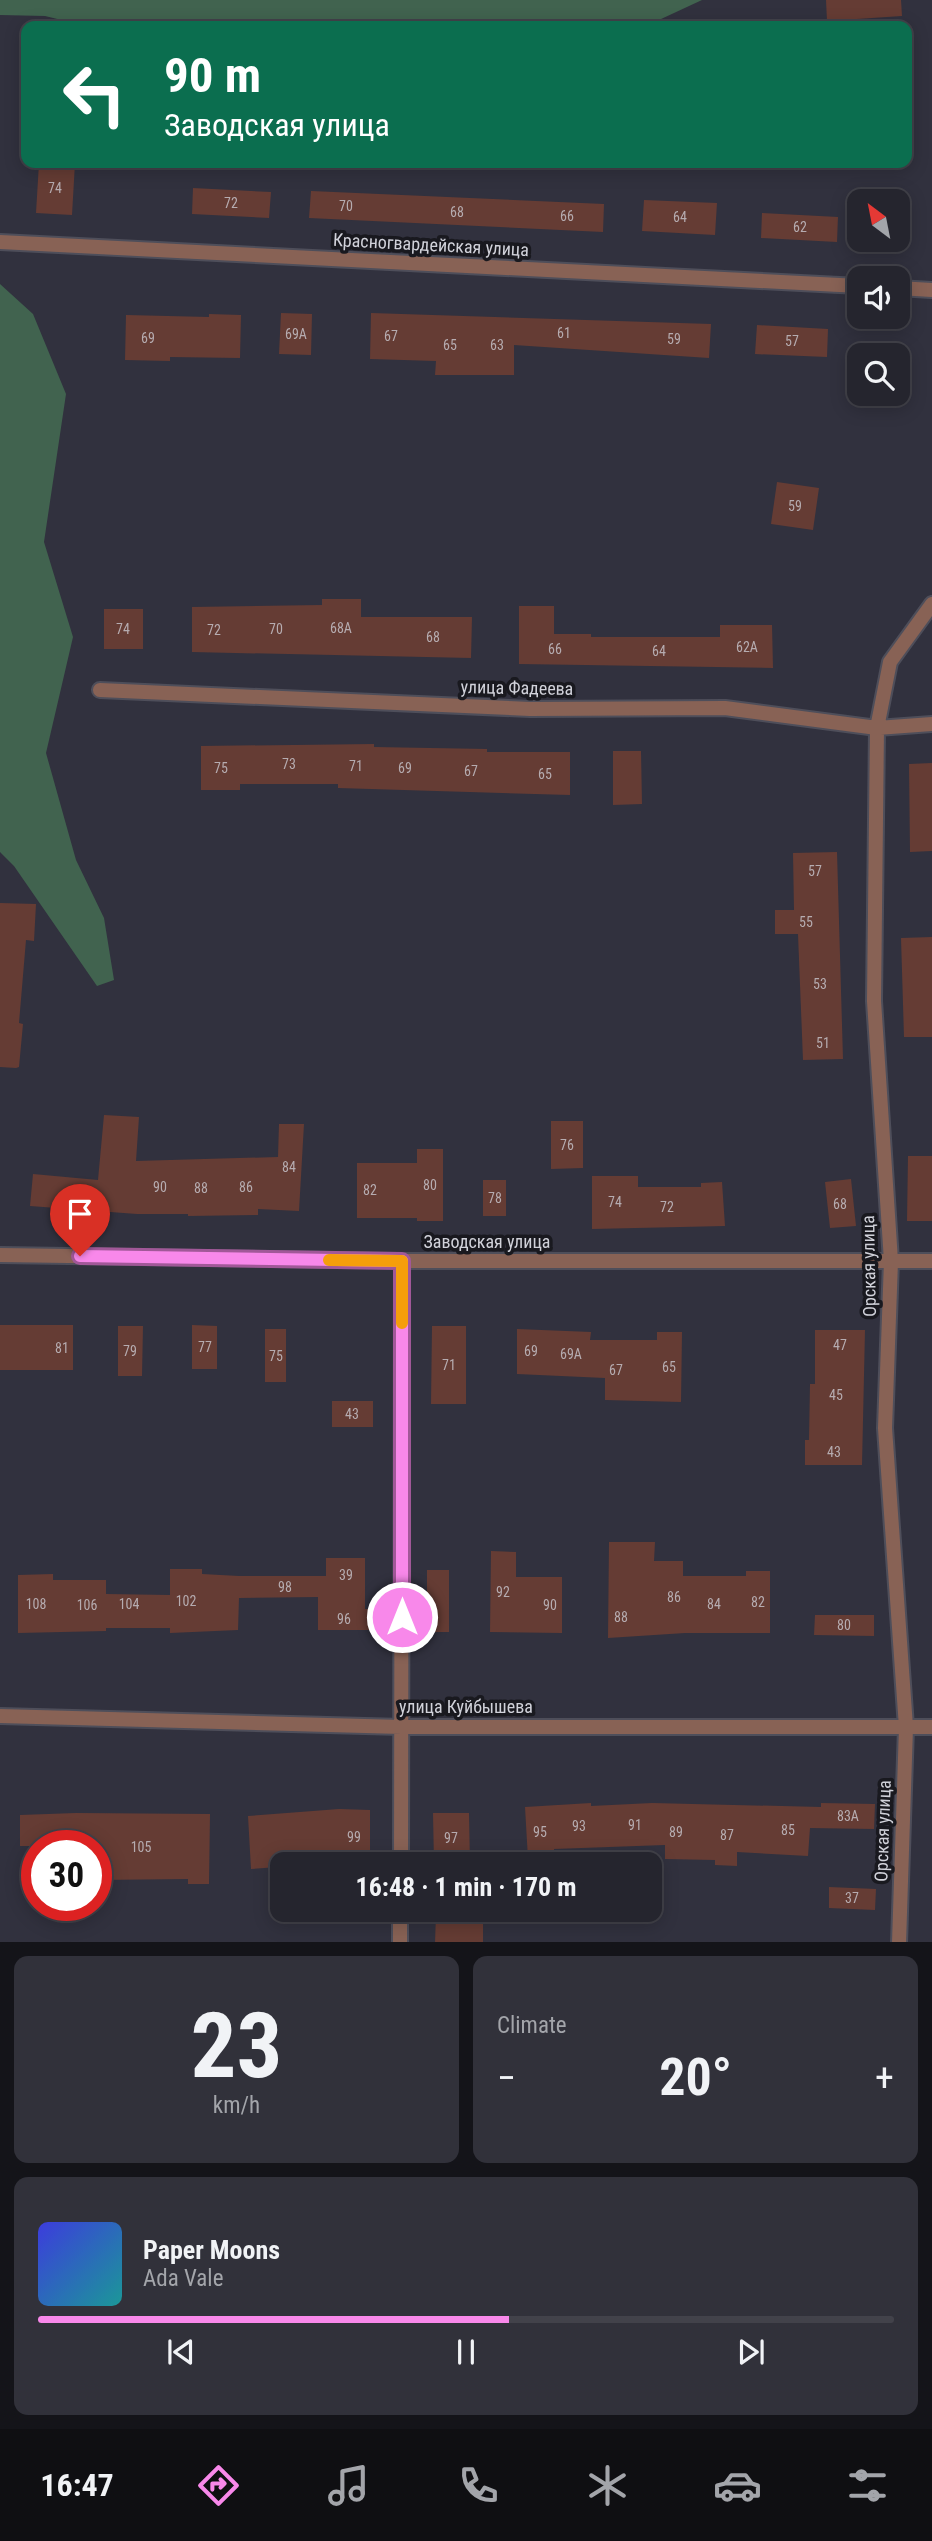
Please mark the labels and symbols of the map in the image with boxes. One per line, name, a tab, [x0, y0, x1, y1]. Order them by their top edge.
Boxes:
house number: 74	[48, 180, 62, 196]
north arrow	[847, 189, 910, 252]
house number: 72	[224, 195, 238, 211]
house number: 70	[339, 198, 353, 214]
house number: 68	[450, 204, 464, 220]
house number: 66	[560, 208, 574, 224]
house number: 64	[673, 209, 687, 225]
house number: 62	[793, 219, 807, 235]
street label: Красногвардейская улица	[333, 229, 530, 260]
house number: 61	[557, 325, 571, 341]
house number: 69А	[285, 326, 307, 342]
house number: 67	[384, 328, 398, 344]
house number: 69	[141, 330, 155, 346]
house number: 59	[667, 331, 681, 347]
house number: 57	[785, 333, 799, 349]
house number: 65	[443, 337, 457, 353]
house number: 63	[490, 337, 504, 353]
house number: 59	[788, 498, 802, 514]
house number: 68А	[330, 620, 352, 636]
house number: 74	[116, 621, 130, 637]
house number: 70	[269, 621, 283, 637]
house number: 72	[207, 622, 221, 638]
house number: 68	[426, 629, 440, 645]
house number: 62А	[736, 639, 758, 655]
house number: 66	[548, 641, 562, 657]
house number: 64	[652, 643, 666, 659]
street label: улица Фадеева	[460, 676, 574, 699]
house number: 73	[282, 756, 296, 772]
house number: 71	[349, 758, 363, 774]
house number: 75	[214, 760, 228, 776]
house number: 69	[398, 760, 412, 776]
house number: 67	[464, 763, 478, 779]
house number: 65	[538, 766, 552, 782]
house number: 57	[808, 863, 822, 879]
house number: 55	[799, 914, 813, 930]
house number: 53	[813, 976, 827, 992]
house number: 51	[816, 1035, 830, 1051]
house number: 76	[560, 1137, 574, 1153]
house number: 84	[282, 1159, 296, 1175]
house number: 80	[423, 1177, 437, 1193]
house number: 90	[153, 1179, 167, 1195]
house number: 86	[239, 1179, 253, 1195]
house number: 88	[194, 1180, 208, 1196]
house number: 82	[363, 1182, 377, 1198]
pin	[50, 1184, 110, 1256]
house number: 78	[488, 1190, 502, 1206]
house number: 74	[608, 1194, 622, 1210]
house number: 68	[833, 1196, 847, 1212]
house number: 72	[660, 1199, 674, 1215]
street label: Орская улица	[857, 1215, 880, 1317]
street label: Заводская улица	[423, 1231, 551, 1252]
house number: 47	[833, 1337, 847, 1353]
house number: 77	[198, 1339, 212, 1355]
house number: 81	[55, 1340, 69, 1356]
house number: 79	[123, 1343, 137, 1359]
house number: 69	[524, 1343, 538, 1359]
house number: 69А	[560, 1346, 582, 1362]
house number: 75	[269, 1348, 283, 1364]
house number: 71	[442, 1357, 456, 1373]
house number: 65	[662, 1359, 676, 1375]
house number: 67	[609, 1362, 623, 1378]
house number: 45	[829, 1387, 843, 1403]
house number: 43	[345, 1406, 359, 1422]
house number: 43	[827, 1444, 841, 1460]
house number: 39	[339, 1567, 353, 1583]
house number: 98	[278, 1579, 292, 1595]
position arrow	[365, 1580, 439, 1654]
house number: 92	[496, 1584, 510, 1600]
house number: 86	[667, 1589, 681, 1605]
house number: 102	[176, 1593, 196, 1609]
house number: 82	[751, 1594, 765, 1610]
house number: 108	[26, 1596, 46, 1612]
house number: 104	[119, 1596, 139, 1612]
house number: 84	[707, 1596, 721, 1612]
house number: 106	[77, 1597, 97, 1613]
house number: 90	[543, 1597, 557, 1613]
house number: 88	[614, 1609, 628, 1625]
house number: 96	[337, 1611, 351, 1627]
house number: 80	[837, 1617, 851, 1633]
street label: улица Куйбышева	[399, 1696, 533, 1717]
street label: Орская улица	[870, 1780, 895, 1882]
house number: 83А	[837, 1808, 859, 1824]
house number: 91	[628, 1817, 642, 1833]
house number: 93	[572, 1818, 586, 1834]
house number: 85	[781, 1822, 795, 1838]
house number: 95	[533, 1824, 547, 1840]
house number: 89	[669, 1824, 683, 1840]
house number: 87	[720, 1827, 734, 1843]
house number: 99	[347, 1829, 361, 1845]
speed limit sign: 30	[21, 1830, 112, 1921]
house number: 97	[444, 1830, 458, 1846]
house number: 105	[131, 1839, 151, 1855]
house number: 37	[845, 1890, 859, 1906]

